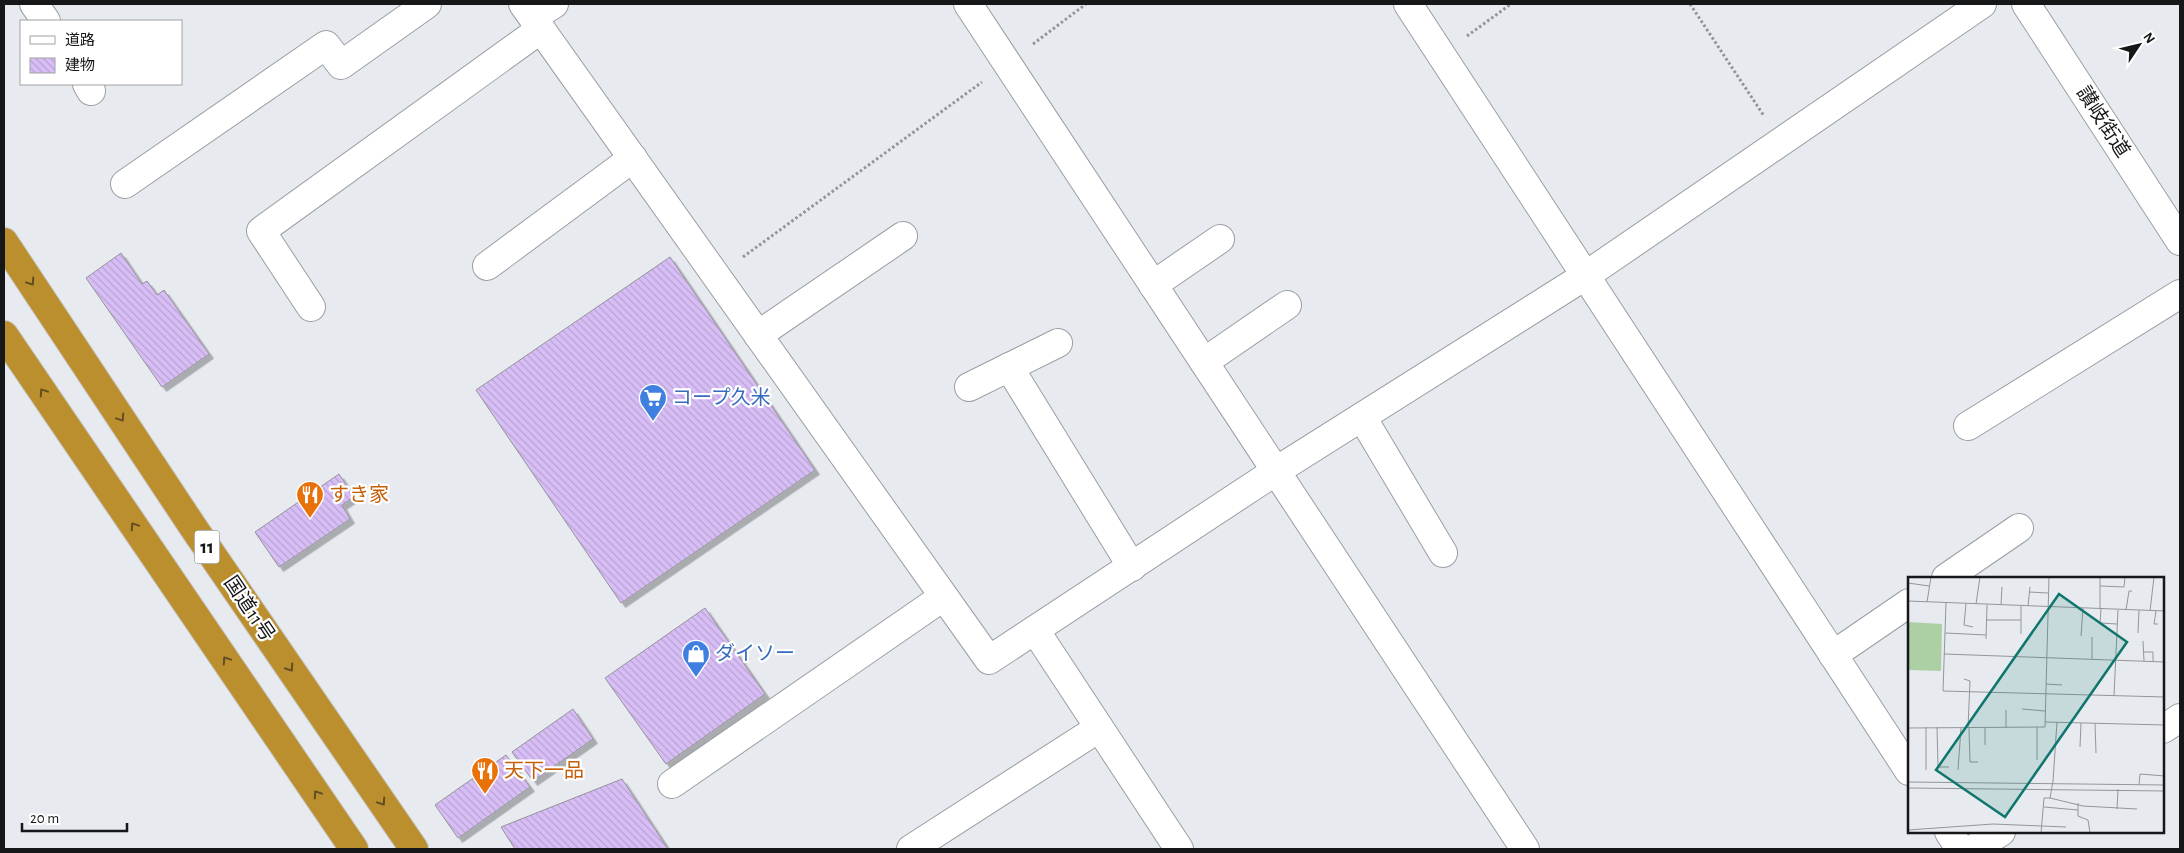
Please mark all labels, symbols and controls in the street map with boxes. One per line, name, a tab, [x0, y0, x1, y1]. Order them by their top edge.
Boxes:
legend	[20, 20, 182, 85]
north arrow	[2114, 20, 2164, 70]
text: N	[2140, 30, 2157, 46]
text: 道路	[65, 32, 95, 48]
text: 建物	[65, 57, 95, 73]
street label: 讃岐街道	[2073, 82, 2135, 161]
one-way arrow	[25, 277, 34, 286]
supermarket icon: コープ久米	[638, 383, 668, 422]
place label: コープ久米	[672, 387, 771, 408]
one-way arrow	[40, 388, 49, 397]
one-way arrow	[114, 412, 124, 421]
restaurant icon: すき家	[295, 480, 325, 519]
place label: すき家	[329, 484, 389, 505]
one-way arrow	[131, 522, 140, 531]
road number: 11	[194, 530, 220, 564]
street label: 国道11号	[220, 572, 279, 645]
inset map	[1908, 577, 2164, 833]
shop icon: ダイソー	[681, 639, 711, 678]
place label: ダイソー	[715, 643, 795, 664]
one-way arrow	[223, 656, 232, 666]
one-way arrow	[284, 663, 293, 672]
restaurant icon: 天下一品	[470, 756, 500, 795]
place label: 天下一品	[504, 761, 584, 781]
one-way arrow	[314, 791, 323, 800]
one-way arrow	[376, 797, 385, 806]
scale bar	[22, 800, 128, 832]
text: 20 m	[30, 811, 59, 826]

